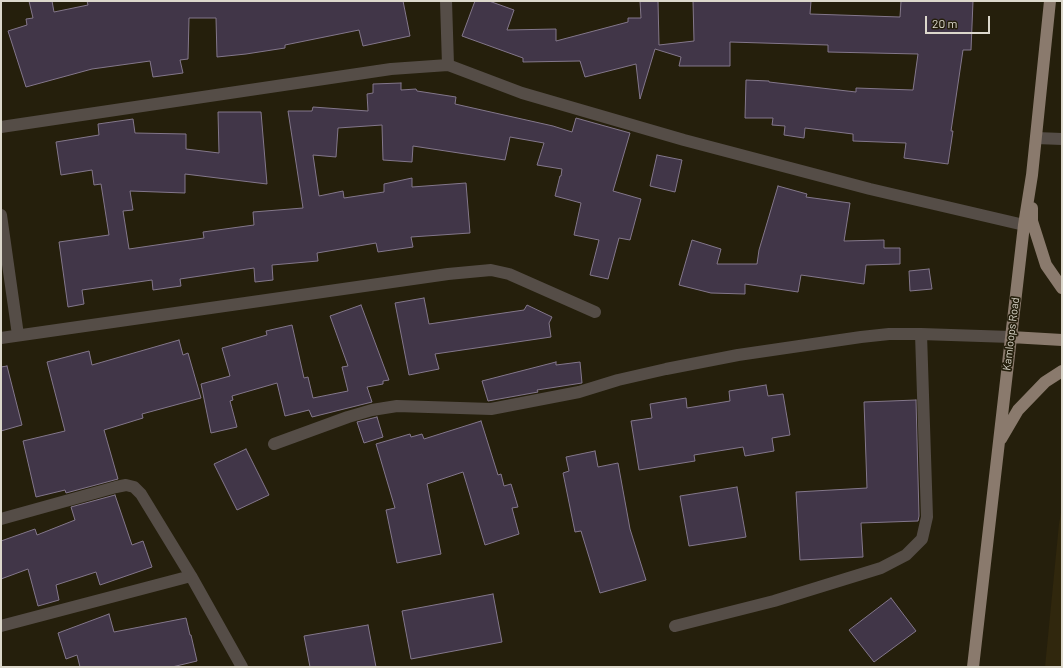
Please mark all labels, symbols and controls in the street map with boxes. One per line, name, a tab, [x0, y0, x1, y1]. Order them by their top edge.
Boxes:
scale bar	[927, 8, 992, 34]
text: 20 m	[932, 16, 958, 30]
street label: Kamloops Road	[1000, 297, 1022, 371]

